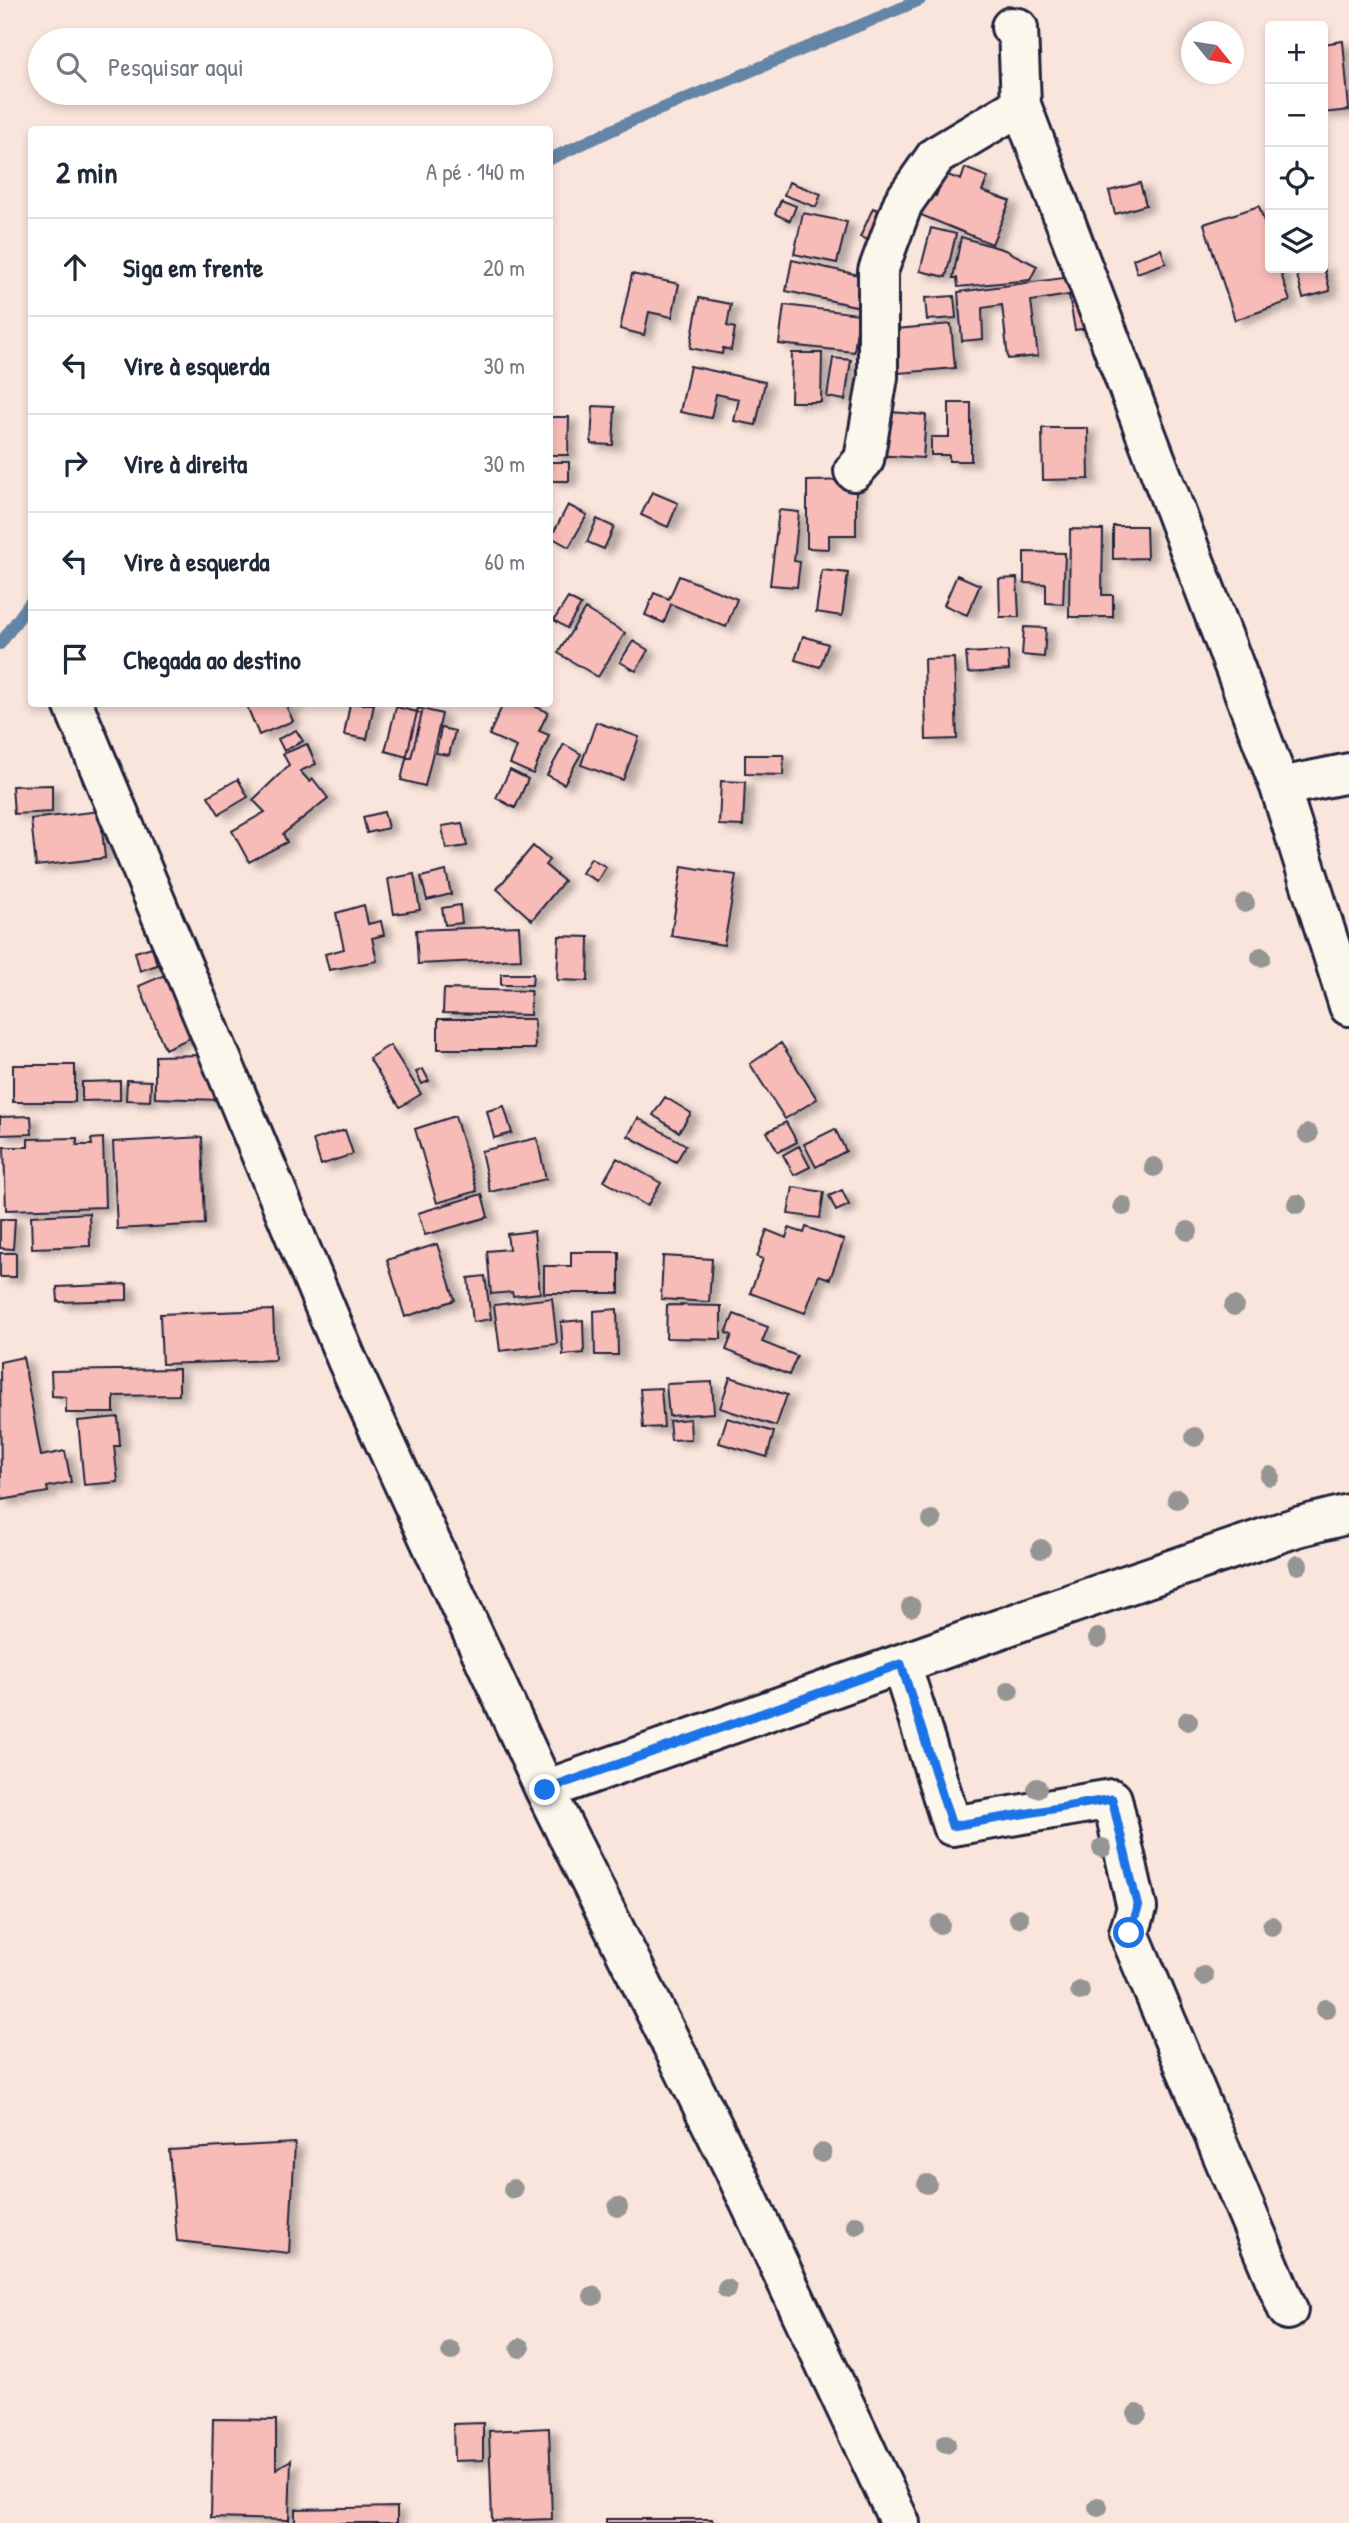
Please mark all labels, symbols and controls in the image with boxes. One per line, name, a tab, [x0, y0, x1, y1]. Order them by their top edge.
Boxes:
north arrow	[1181, 21, 1244, 84]
map controls	[1265, 21, 1328, 273]
button: +	[1265, 21, 1328, 84]
search box	[28, 28, 553, 105]
icon: search	[52, 48, 90, 86]
text: Pesquisar aqui	[108, 49, 244, 84]
button: −	[1265, 84, 1328, 147]
button: locate	[1265, 147, 1328, 210]
text: 2 min	[56, 152, 118, 192]
text: A pé · 140 m	[426, 156, 525, 187]
button: layers	[1265, 210, 1328, 273]
icon: ahead	[56, 248, 94, 286]
text: Siga em frente	[123, 250, 263, 285]
text: 20 m	[483, 252, 525, 283]
icon: left	[56, 346, 94, 384]
text: Vire à esquerda	[123, 348, 269, 383]
text: 30 m	[483, 350, 525, 381]
icon: right	[56, 444, 94, 482]
text: Vire à direita	[123, 446, 247, 481]
text: 30 m	[483, 448, 525, 479]
icon: left	[56, 542, 94, 580]
text: Vire à esquerda	[123, 544, 269, 579]
text: 60 m	[485, 546, 525, 577]
icon: arrive	[56, 640, 94, 678]
text: Chegada ao destino	[123, 642, 301, 677]
route end	[529, 1774, 560, 1805]
route start	[1113, 1917, 1144, 1948]

